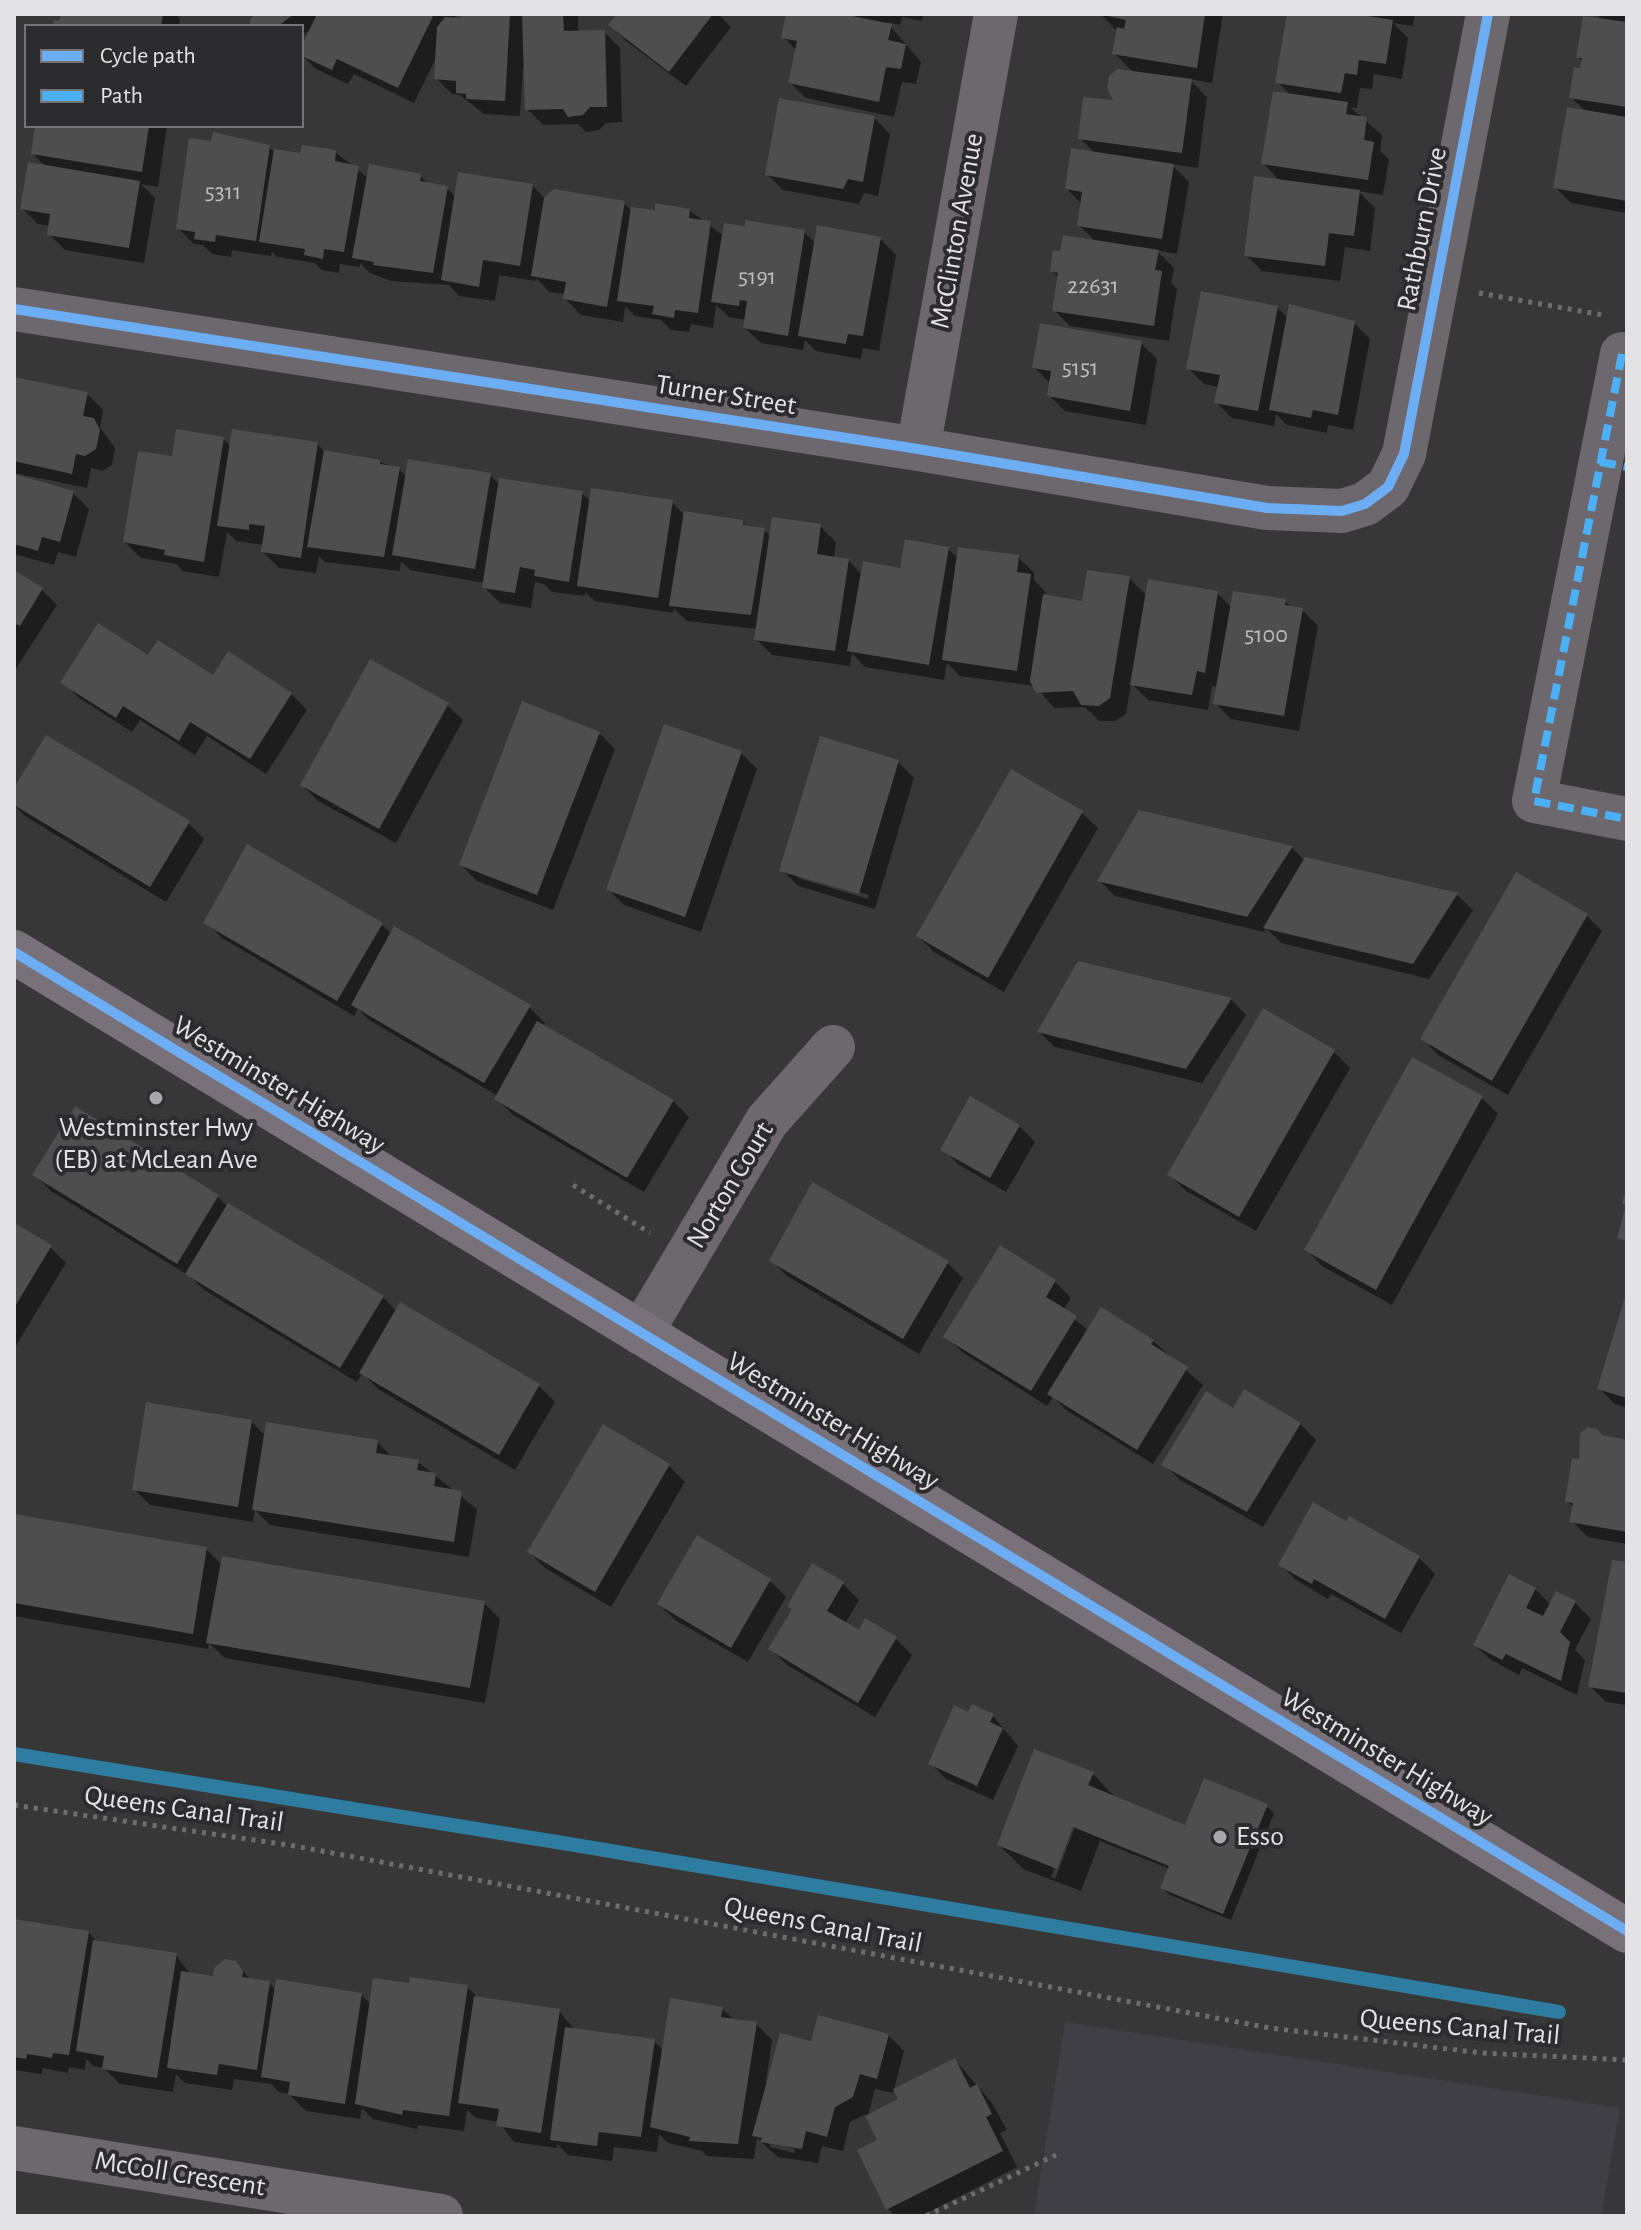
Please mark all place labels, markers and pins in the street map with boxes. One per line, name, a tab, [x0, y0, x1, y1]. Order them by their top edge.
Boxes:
marker: Westminster Hwy (EB) at McLean Ave	[147, 1089, 165, 1107]
place label: Westminster Hwy (EB) at McLean Ave	[54, 1111, 258, 1177]
place label: Esso	[1236, 1820, 1284, 1854]
marker: Esso	[1211, 1828, 1229, 1846]

